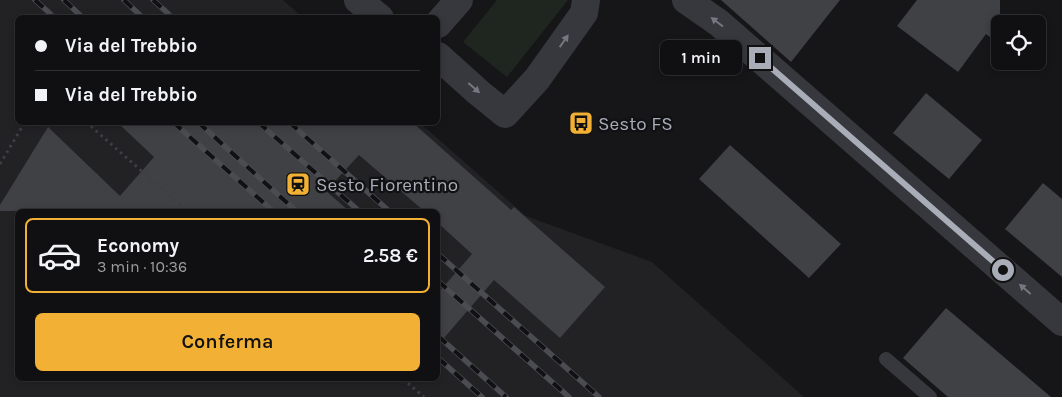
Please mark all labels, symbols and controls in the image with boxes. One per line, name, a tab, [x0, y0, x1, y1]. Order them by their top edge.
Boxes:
map controls	[991, 15, 1046, 70]
button: locate	[991, 15, 1046, 70]
one-way arrow	[711, 17, 724, 28]
one-way arrow	[559, 34, 569, 48]
text: Via del Trebbio	[65, 35, 197, 57]
callout: 1 min	[660, 40, 742, 76]
route end	[749, 47, 771, 69]
text: 1 min	[681, 48, 721, 67]
one-way arrow	[467, 83, 480, 94]
text: Via del Trebbio	[65, 84, 197, 106]
bus stop icon: Sesto FS	[568, 110, 594, 136]
place label: Sesto FS	[598, 113, 673, 135]
station icon: Sesto Fiorentino	[285, 171, 311, 197]
place label: Sesto Fiorentino	[316, 174, 458, 196]
icon: car	[37, 233, 82, 278]
text: Economy	[97, 235, 179, 257]
text: 2.58 €	[363, 245, 418, 267]
text: 3 min · 10:36	[97, 257, 187, 276]
route start	[992, 259, 1014, 281]
one-way arrow	[1019, 284, 1032, 295]
button: Conferma	[35, 313, 420, 371]

